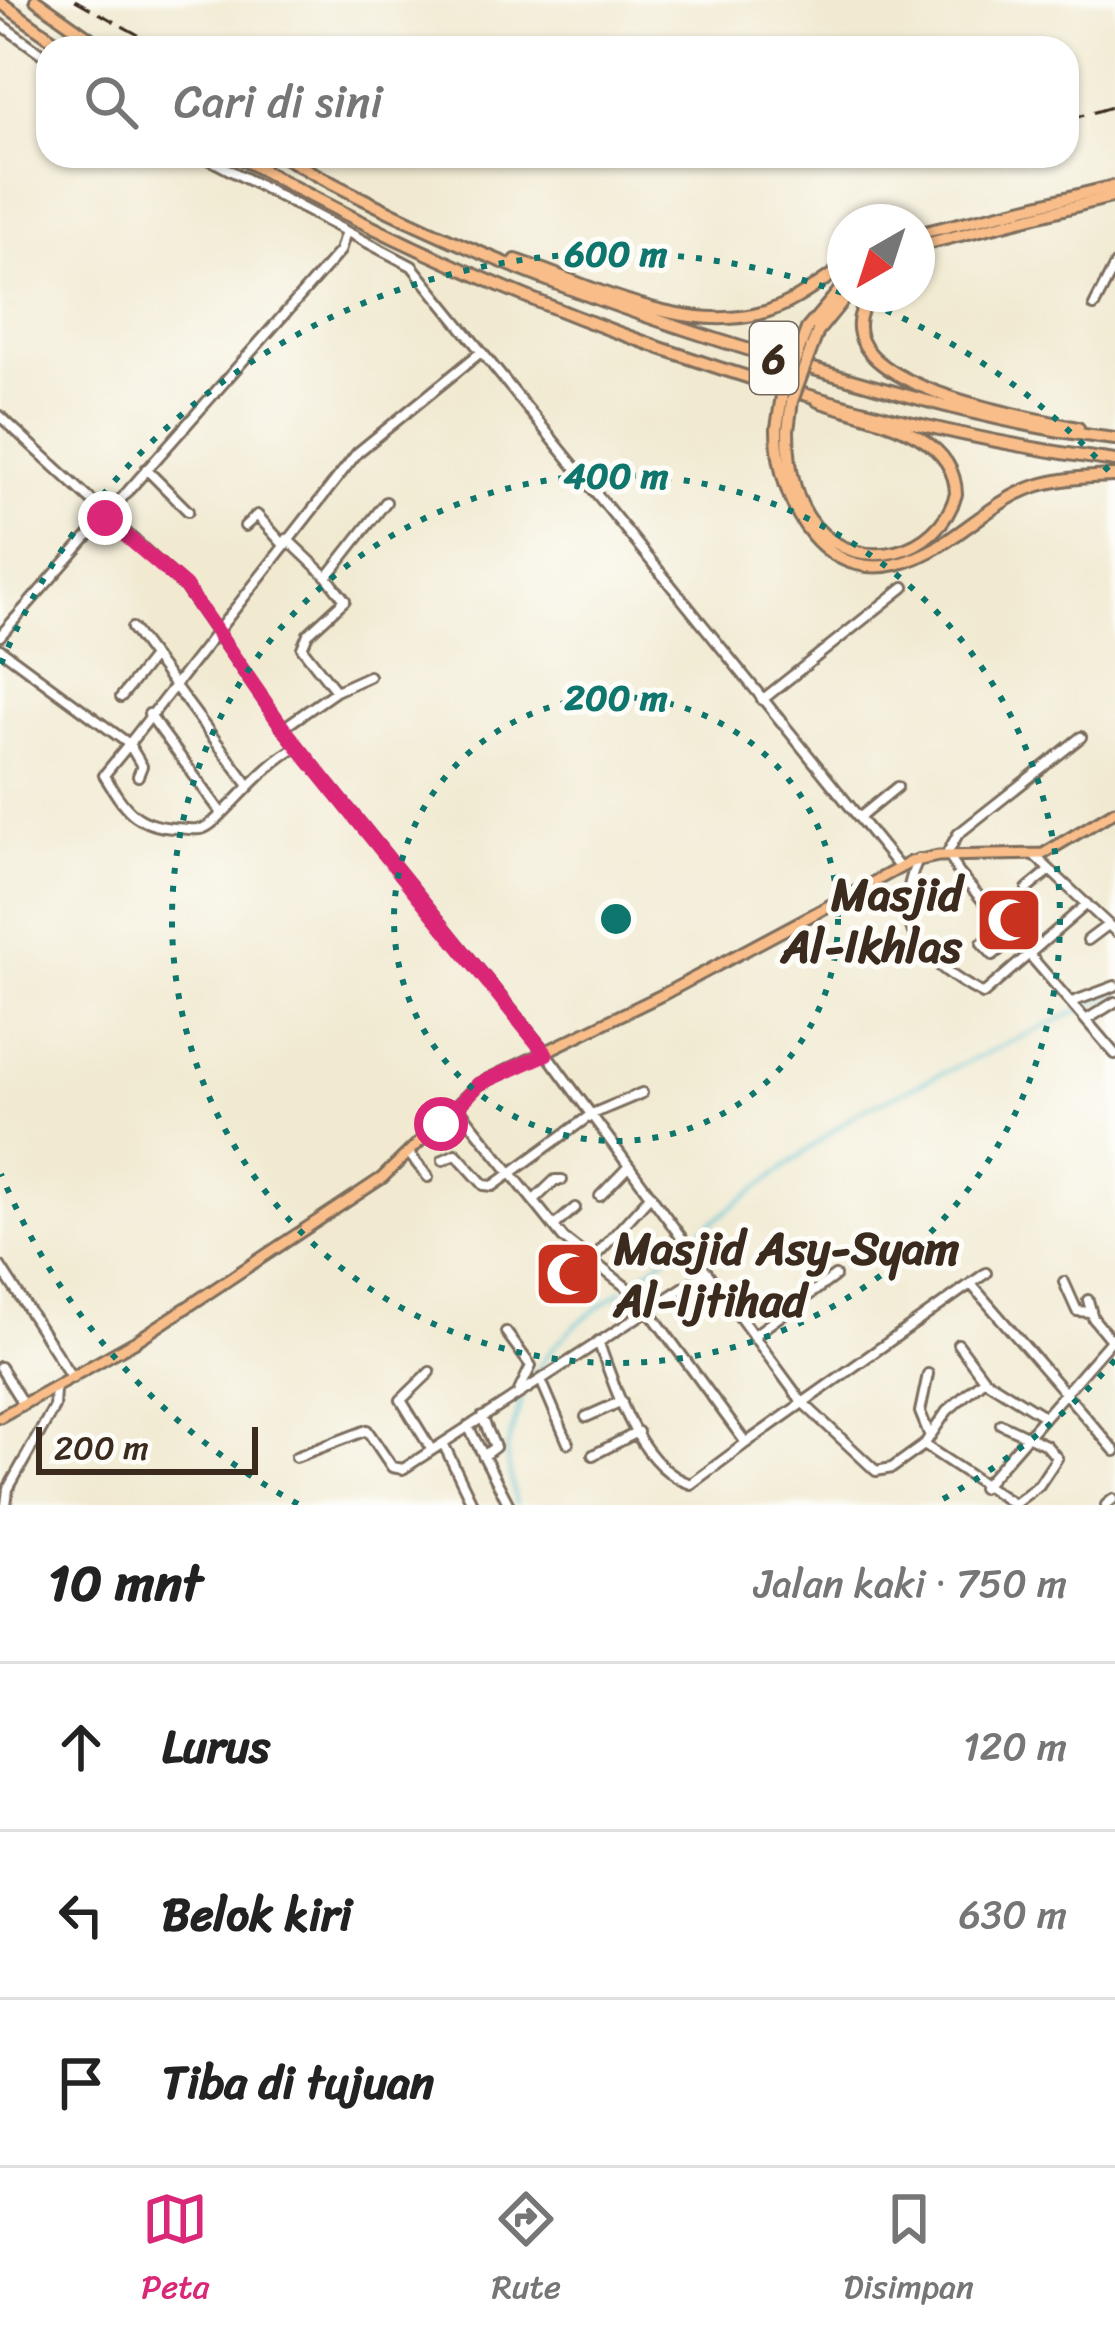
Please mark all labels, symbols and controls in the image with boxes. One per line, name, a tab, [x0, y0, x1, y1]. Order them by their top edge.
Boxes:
search box	[36, 36, 1079, 168]
text: Cari di sini	[174, 62, 383, 142]
icon: search	[78, 69, 144, 135]
north arrow	[827, 204, 935, 312]
text: 600 m	[565, 222, 668, 286]
road number: 6	[750, 322, 798, 394]
text: 400 m	[563, 444, 669, 508]
route end	[78, 491, 132, 545]
text: 200 m	[564, 666, 668, 730]
place label: Masjid Al-Ikhlas	[779, 855, 965, 987]
mosque icon: Masjid Al-Ikhlas	[974, 885, 1044, 955]
centre of rings	[595, 898, 637, 940]
route start	[414, 1097, 468, 1151]
place label: Masjid Asy-Syam Al-Ijtihad	[612, 1209, 960, 1341]
mosque icon: Masjid Asy-Syam Al-Ijtihad	[533, 1239, 603, 1309]
text: 200 m	[54, 1419, 149, 1477]
scale bar	[36, 1421, 258, 1474]
text: 10 mnt	[48, 1538, 203, 1628]
text: Jalan kaki · 750 m	[754, 1549, 1067, 1618]
text: Lurus	[162, 1707, 270, 1787]
text: 120 m	[963, 1712, 1067, 1781]
icon: ahead	[48, 1714, 114, 1780]
text: Belok kiri	[162, 1875, 352, 1955]
text: 630 m	[959, 1880, 1067, 1949]
icon: left	[48, 1882, 114, 1948]
text: Tiba di tujuan	[162, 2043, 434, 2123]
icon: arrive	[48, 2050, 114, 2116]
tab: Peta	[141, 2186, 209, 2316]
tab: Rute	[492, 2186, 561, 2316]
tab: Disimpan	[843, 2186, 974, 2316]

